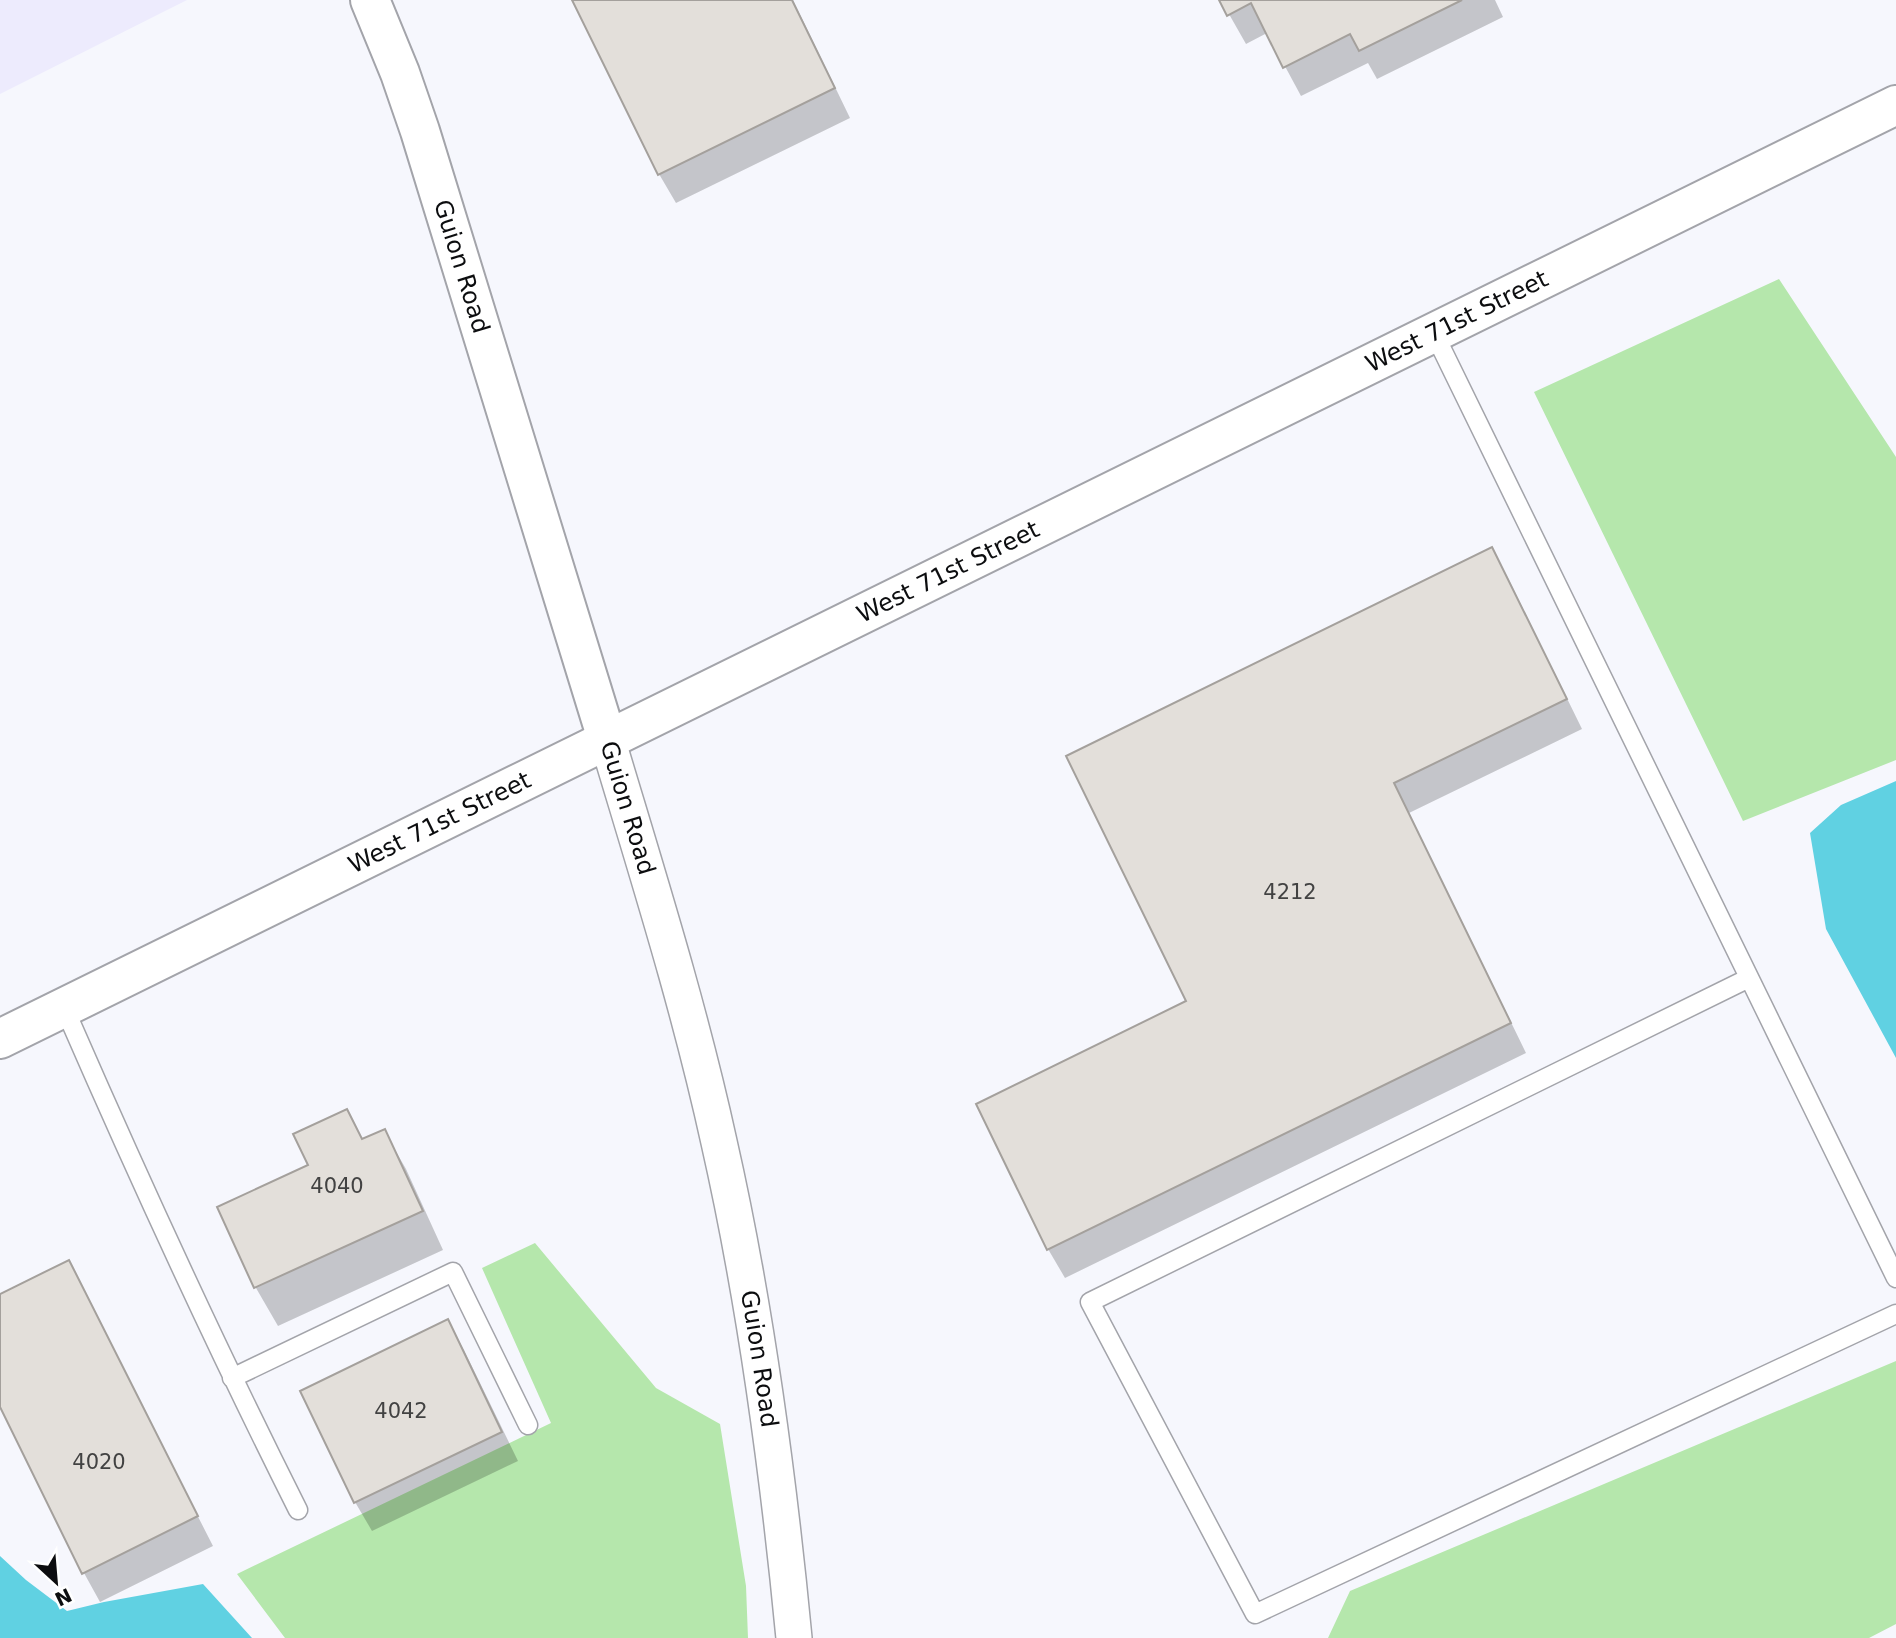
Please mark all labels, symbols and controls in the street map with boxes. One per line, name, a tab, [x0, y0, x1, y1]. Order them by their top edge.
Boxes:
street label: Guion Road	[428, 196, 495, 337]
street label: West 71st Street	[1361, 265, 1553, 378]
street label: West 71st Street	[852, 515, 1044, 629]
street label: Guion Road	[594, 738, 661, 878]
street label: West 71st Street	[344, 766, 535, 879]
house number: 4212	[1263, 880, 1317, 904]
house number: 4040	[310, 1174, 364, 1198]
street label: Guion Road	[735, 1288, 784, 1429]
house number: 4042	[374, 1399, 428, 1423]
house number: 4020	[72, 1450, 126, 1474]
north arrow	[21, 1547, 91, 1617]
text: N	[51, 1584, 75, 1611]

